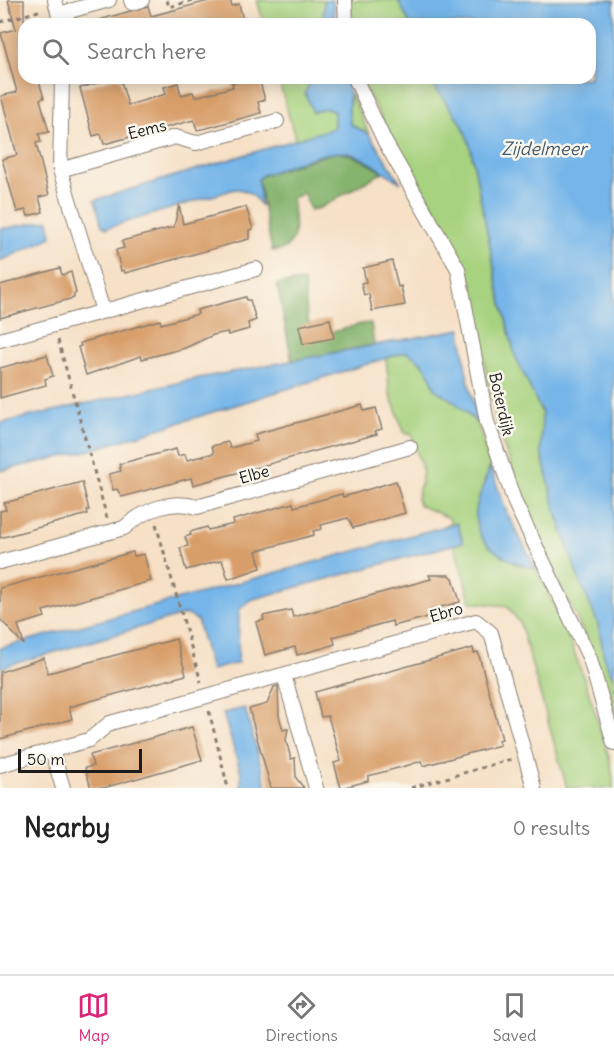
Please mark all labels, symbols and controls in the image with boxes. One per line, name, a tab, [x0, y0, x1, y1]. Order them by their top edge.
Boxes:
search box	[18, 18, 596, 84]
icon: search	[39, 35, 72, 68]
text: Search here	[87, 37, 206, 65]
street label: Eems	[126, 115, 168, 143]
water label: Zijdelmeer	[501, 137, 589, 160]
street label: Boterdijk	[485, 370, 519, 438]
street label: Elbe	[237, 460, 271, 488]
street label: Ebro	[427, 598, 465, 626]
scale bar	[18, 746, 142, 774]
text: 50 m	[27, 749, 65, 769]
text: Nearby	[24, 811, 110, 844]
text: 0 results	[513, 815, 590, 840]
tab: Map	[77, 989, 110, 1045]
tab: Directions	[265, 989, 338, 1045]
tab: Saved	[493, 989, 537, 1045]

